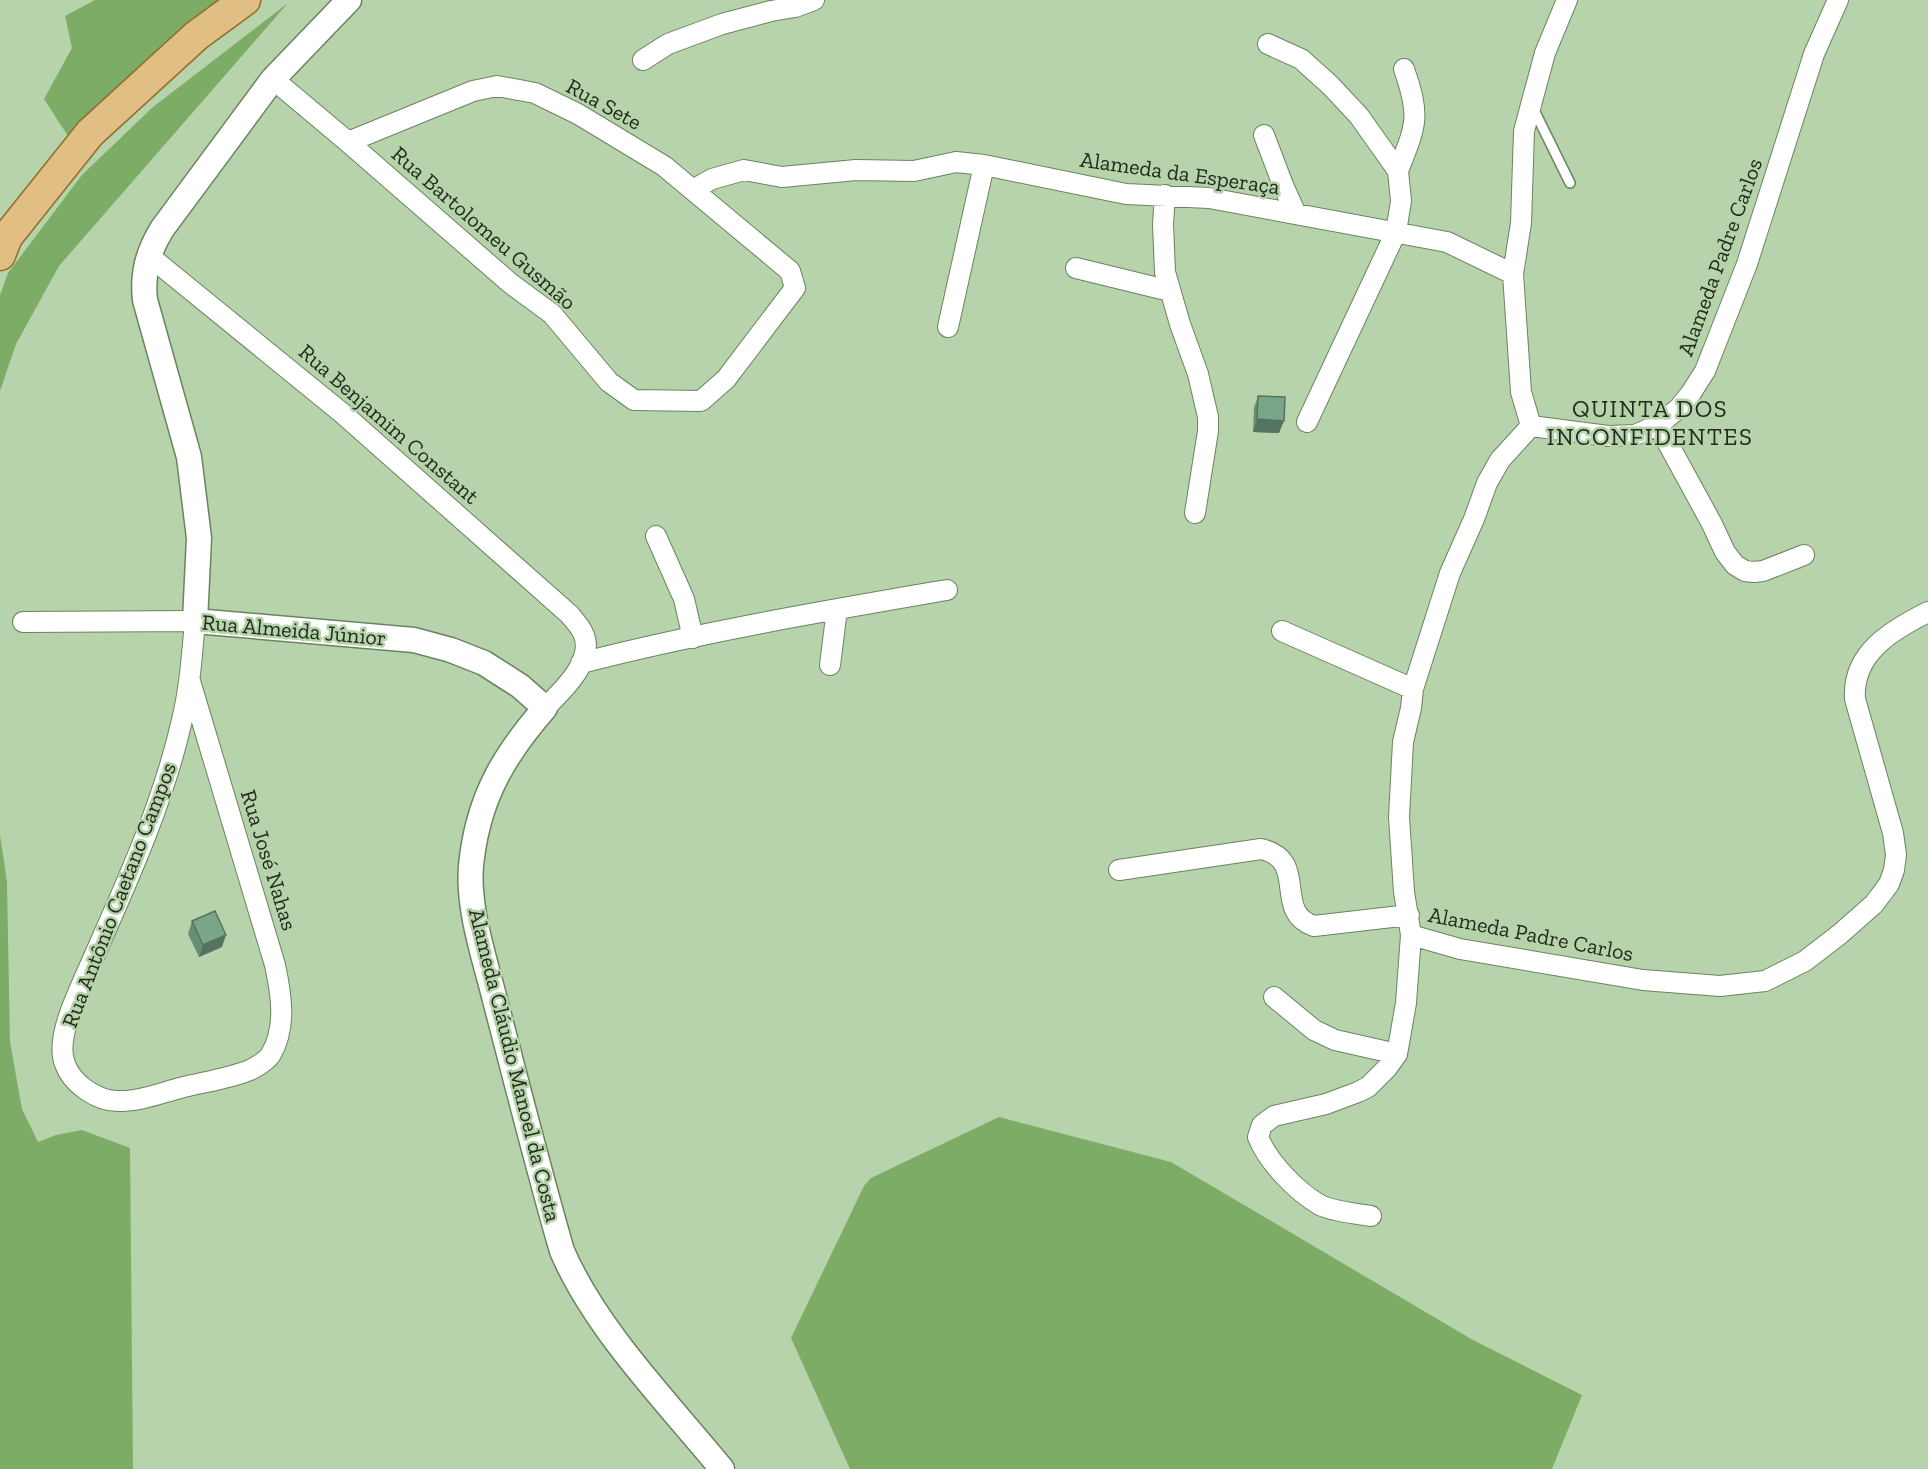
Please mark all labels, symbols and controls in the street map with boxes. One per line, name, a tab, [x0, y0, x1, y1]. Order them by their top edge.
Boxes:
street label: Rua Sete	[562, 72, 646, 136]
street label: Rua Bartolomeu Gusmão	[386, 140, 582, 316]
street label: Alameda da Esperaça	[1079, 146, 1282, 200]
street label: Alameda Padre Carlos	[1672, 155, 1768, 359]
street label: Rua Benjamim Constant	[293, 338, 485, 510]
district label: QUINTA DOS INCONFIDENTES	[1547, 394, 1753, 451]
street label: Rua Almeida Júnior	[201, 608, 387, 652]
street label: Rua Antônio Caetano Campos	[56, 759, 182, 1031]
street label: Rua José Nahas	[235, 786, 303, 934]
street label: Alameda Padre Carlos	[1426, 901, 1636, 967]
street label: Alameda Cláudio Manoel da Costa	[463, 906, 567, 1225]

